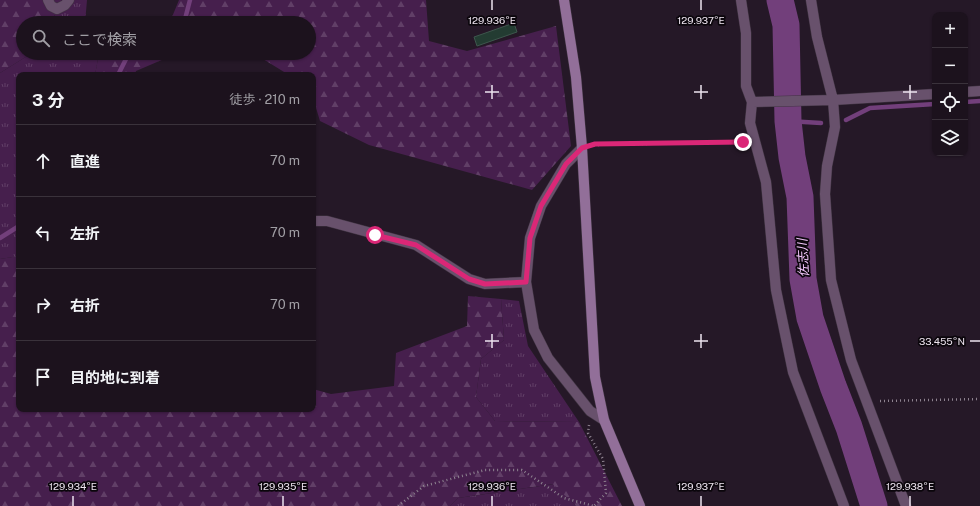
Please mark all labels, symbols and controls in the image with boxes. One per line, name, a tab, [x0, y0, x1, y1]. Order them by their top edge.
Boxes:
map controls	[932, 12, 968, 156]
button: +	[932, 12, 968, 48]
text: 129.936°E	[468, 14, 516, 26]
text: 129.937°E	[677, 14, 725, 26]
search box	[16, 16, 316, 60]
icon: search	[30, 27, 52, 49]
text: ここで検索	[62, 31, 137, 48]
button: −	[932, 48, 968, 84]
button: locate	[932, 84, 968, 120]
text: 3 分	[32, 90, 64, 110]
text: 徒歩 · 210 m	[229, 92, 300, 107]
button: layers	[932, 120, 968, 156]
route end	[734, 133, 752, 151]
icon: ahead	[32, 150, 54, 172]
text: 直進	[70, 153, 100, 170]
text: 70 m	[270, 153, 300, 168]
icon: left	[32, 222, 54, 244]
text: 左折	[70, 225, 100, 242]
text: 70 m	[270, 225, 300, 240]
route start	[366, 226, 384, 244]
water label: 佐志川	[794, 236, 812, 278]
icon: right	[32, 294, 54, 316]
text: 右折	[70, 297, 100, 314]
text: 70 m	[270, 297, 300, 312]
text: 33.455°N	[919, 335, 965, 347]
icon: arrive	[32, 366, 54, 388]
text: 目的地に到着	[70, 369, 160, 386]
text: 129.934°E	[49, 480, 97, 492]
text: 129.935°E	[259, 480, 307, 492]
text: 129.936°E	[468, 480, 516, 492]
text: 129.937°E	[677, 480, 725, 492]
text: 129.938°E	[886, 480, 934, 492]

